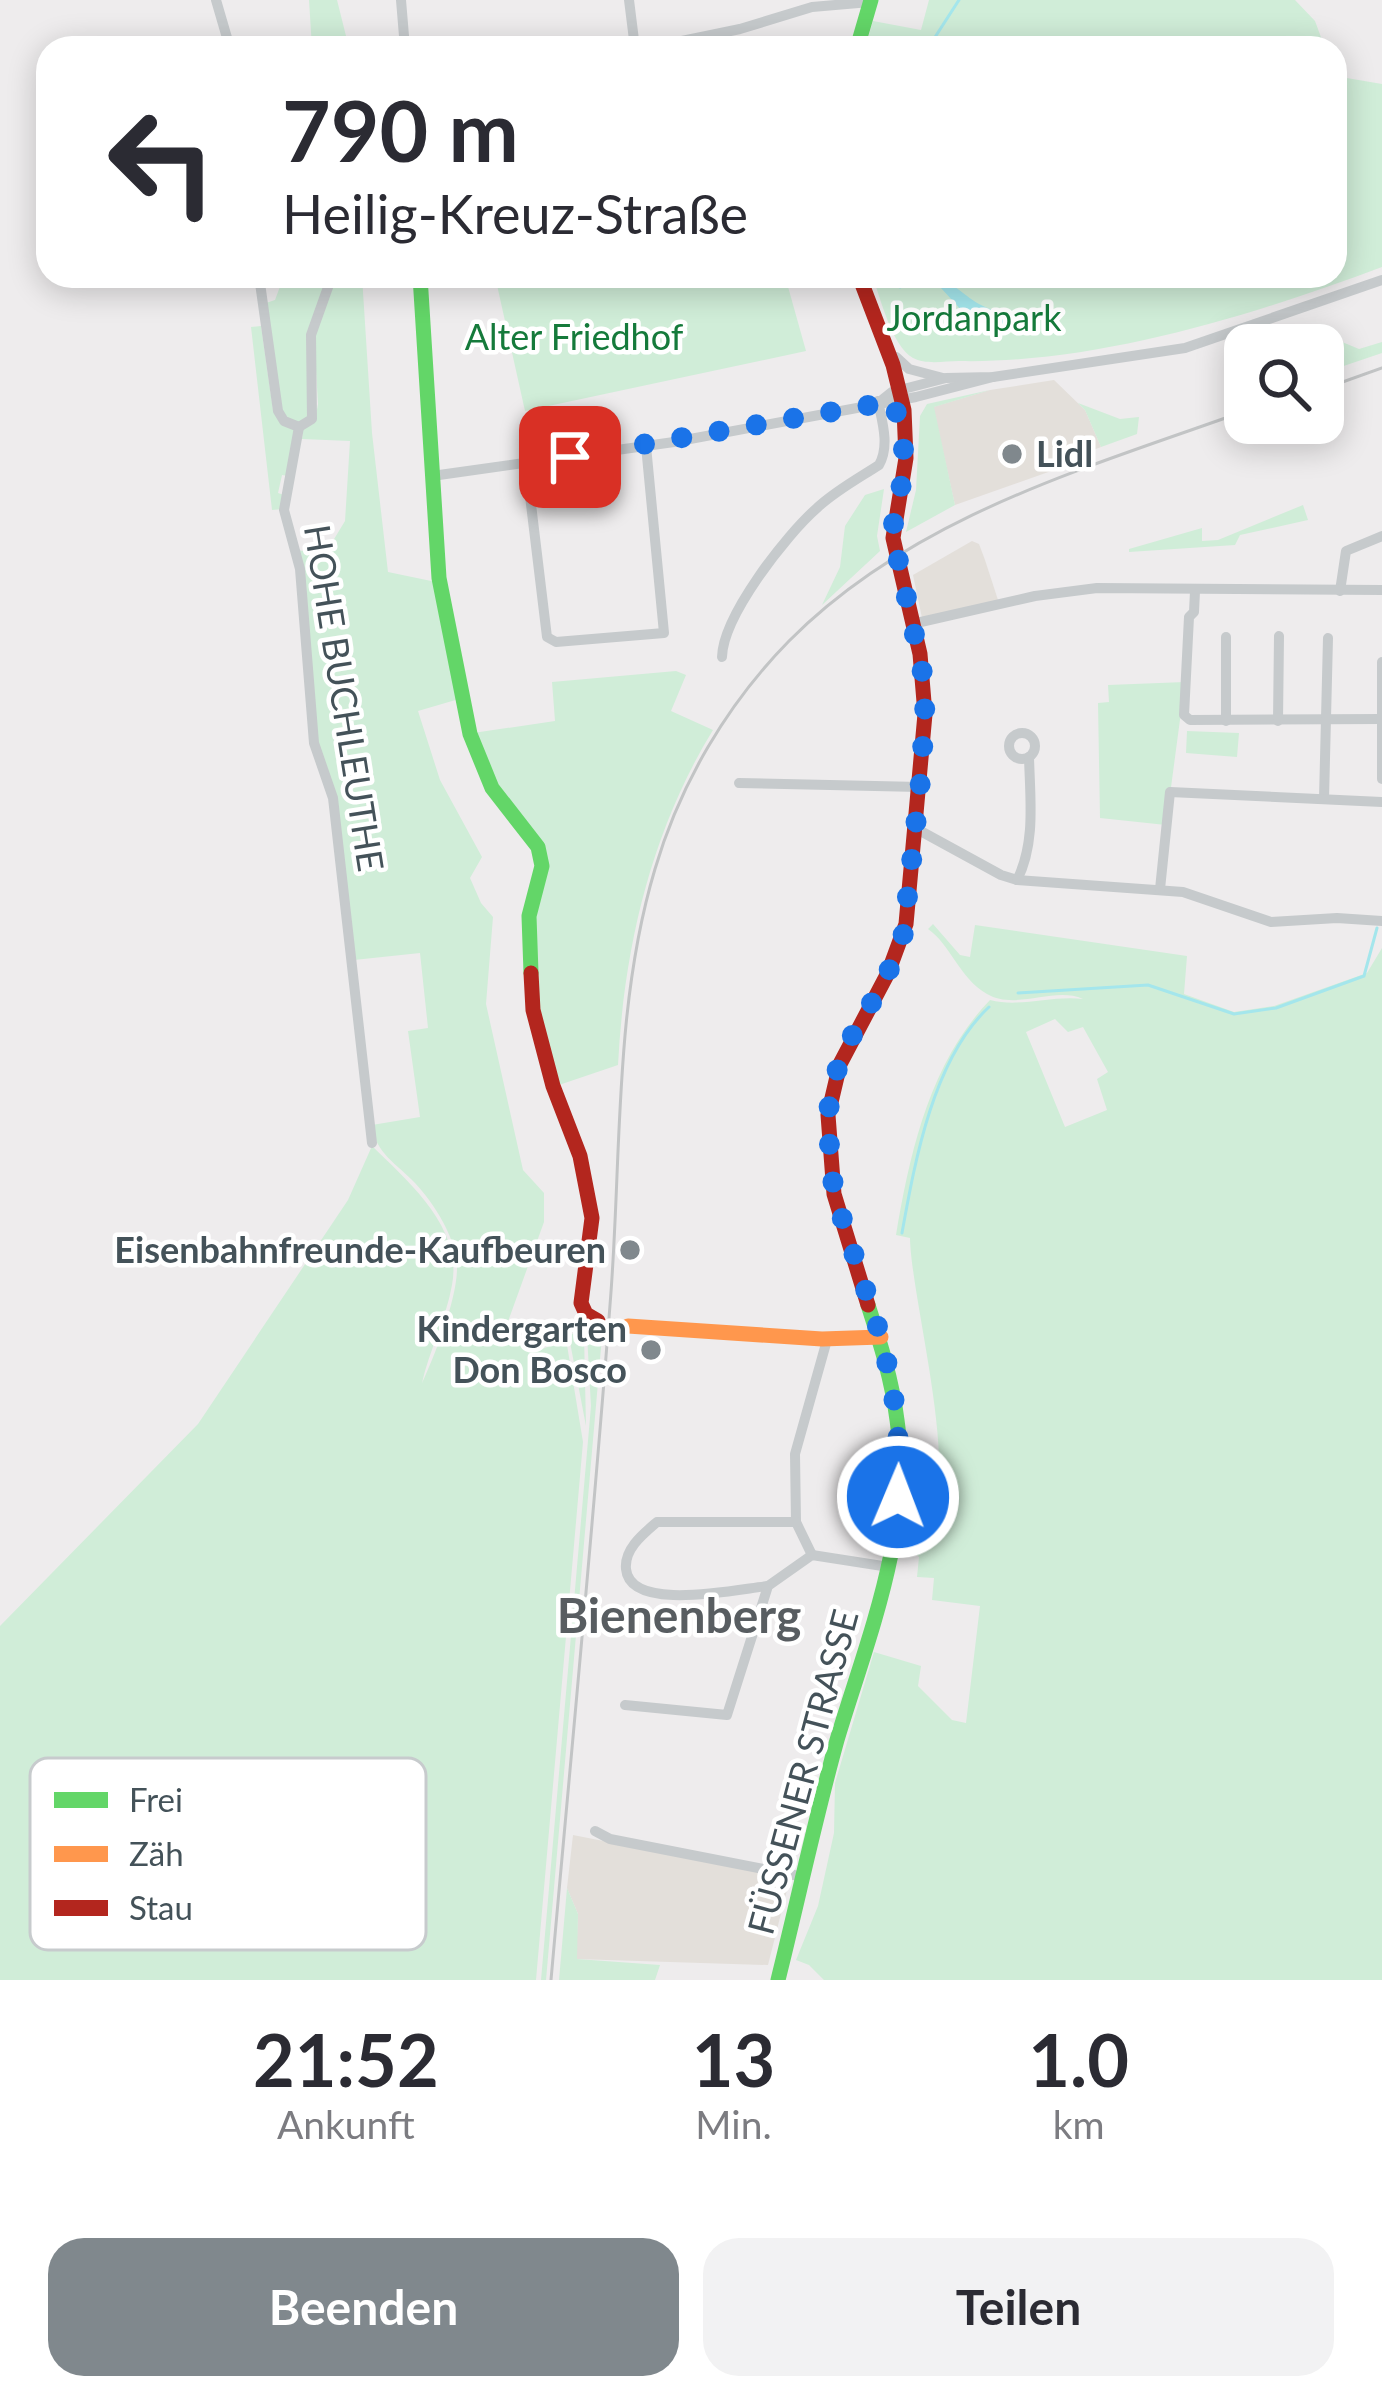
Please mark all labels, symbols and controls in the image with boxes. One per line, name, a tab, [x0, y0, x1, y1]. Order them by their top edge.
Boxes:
text: 790 m	[282, 79, 519, 180]
icon: left	[84, 84, 240, 240]
text: Heilig-Kreuz-Straße	[282, 181, 748, 246]
park label: Jordanpark	[887, 295, 1062, 339]
park label: Alter Friedhof	[465, 314, 684, 358]
map controls	[1224, 324, 1344, 444]
button: search	[1224, 324, 1344, 444]
pin	[519, 406, 621, 508]
icon: arrive	[537, 424, 603, 490]
place label: Lidl	[1036, 431, 1093, 475]
marker: Lidl	[999, 441, 1025, 467]
street label: HOHE BUCHLEUTHE	[296, 521, 394, 874]
place label: Eisenbahnfreunde-Kaufbeuren	[114, 1227, 606, 1271]
marker: Eisenbahnfreunde-Kaufbeuren	[617, 1237, 643, 1263]
place label: Kindergarten Don Bosco	[417, 1306, 627, 1391]
marker: Kindergarten Don Bosco	[638, 1337, 664, 1363]
position arrow	[835, 1434, 961, 1560]
district label: Bienenberg	[557, 1586, 801, 1643]
street label: FÜSSENER STRASSE	[738, 1605, 867, 1939]
legend	[30, 1758, 426, 1950]
text: Frei	[129, 1779, 183, 1819]
text: Zäh	[129, 1833, 184, 1873]
text: Stau	[129, 1887, 193, 1927]
text: 21:52	[253, 2016, 439, 2102]
text: 13	[692, 2016, 775, 2102]
text: 1.0	[1028, 2016, 1129, 2102]
text: Ankunft	[277, 2101, 415, 2147]
text: Min.	[695, 2101, 772, 2147]
text: km	[1053, 2101, 1105, 2147]
button: Beenden	[48, 2238, 679, 2376]
button: Teilen	[703, 2238, 1334, 2376]

